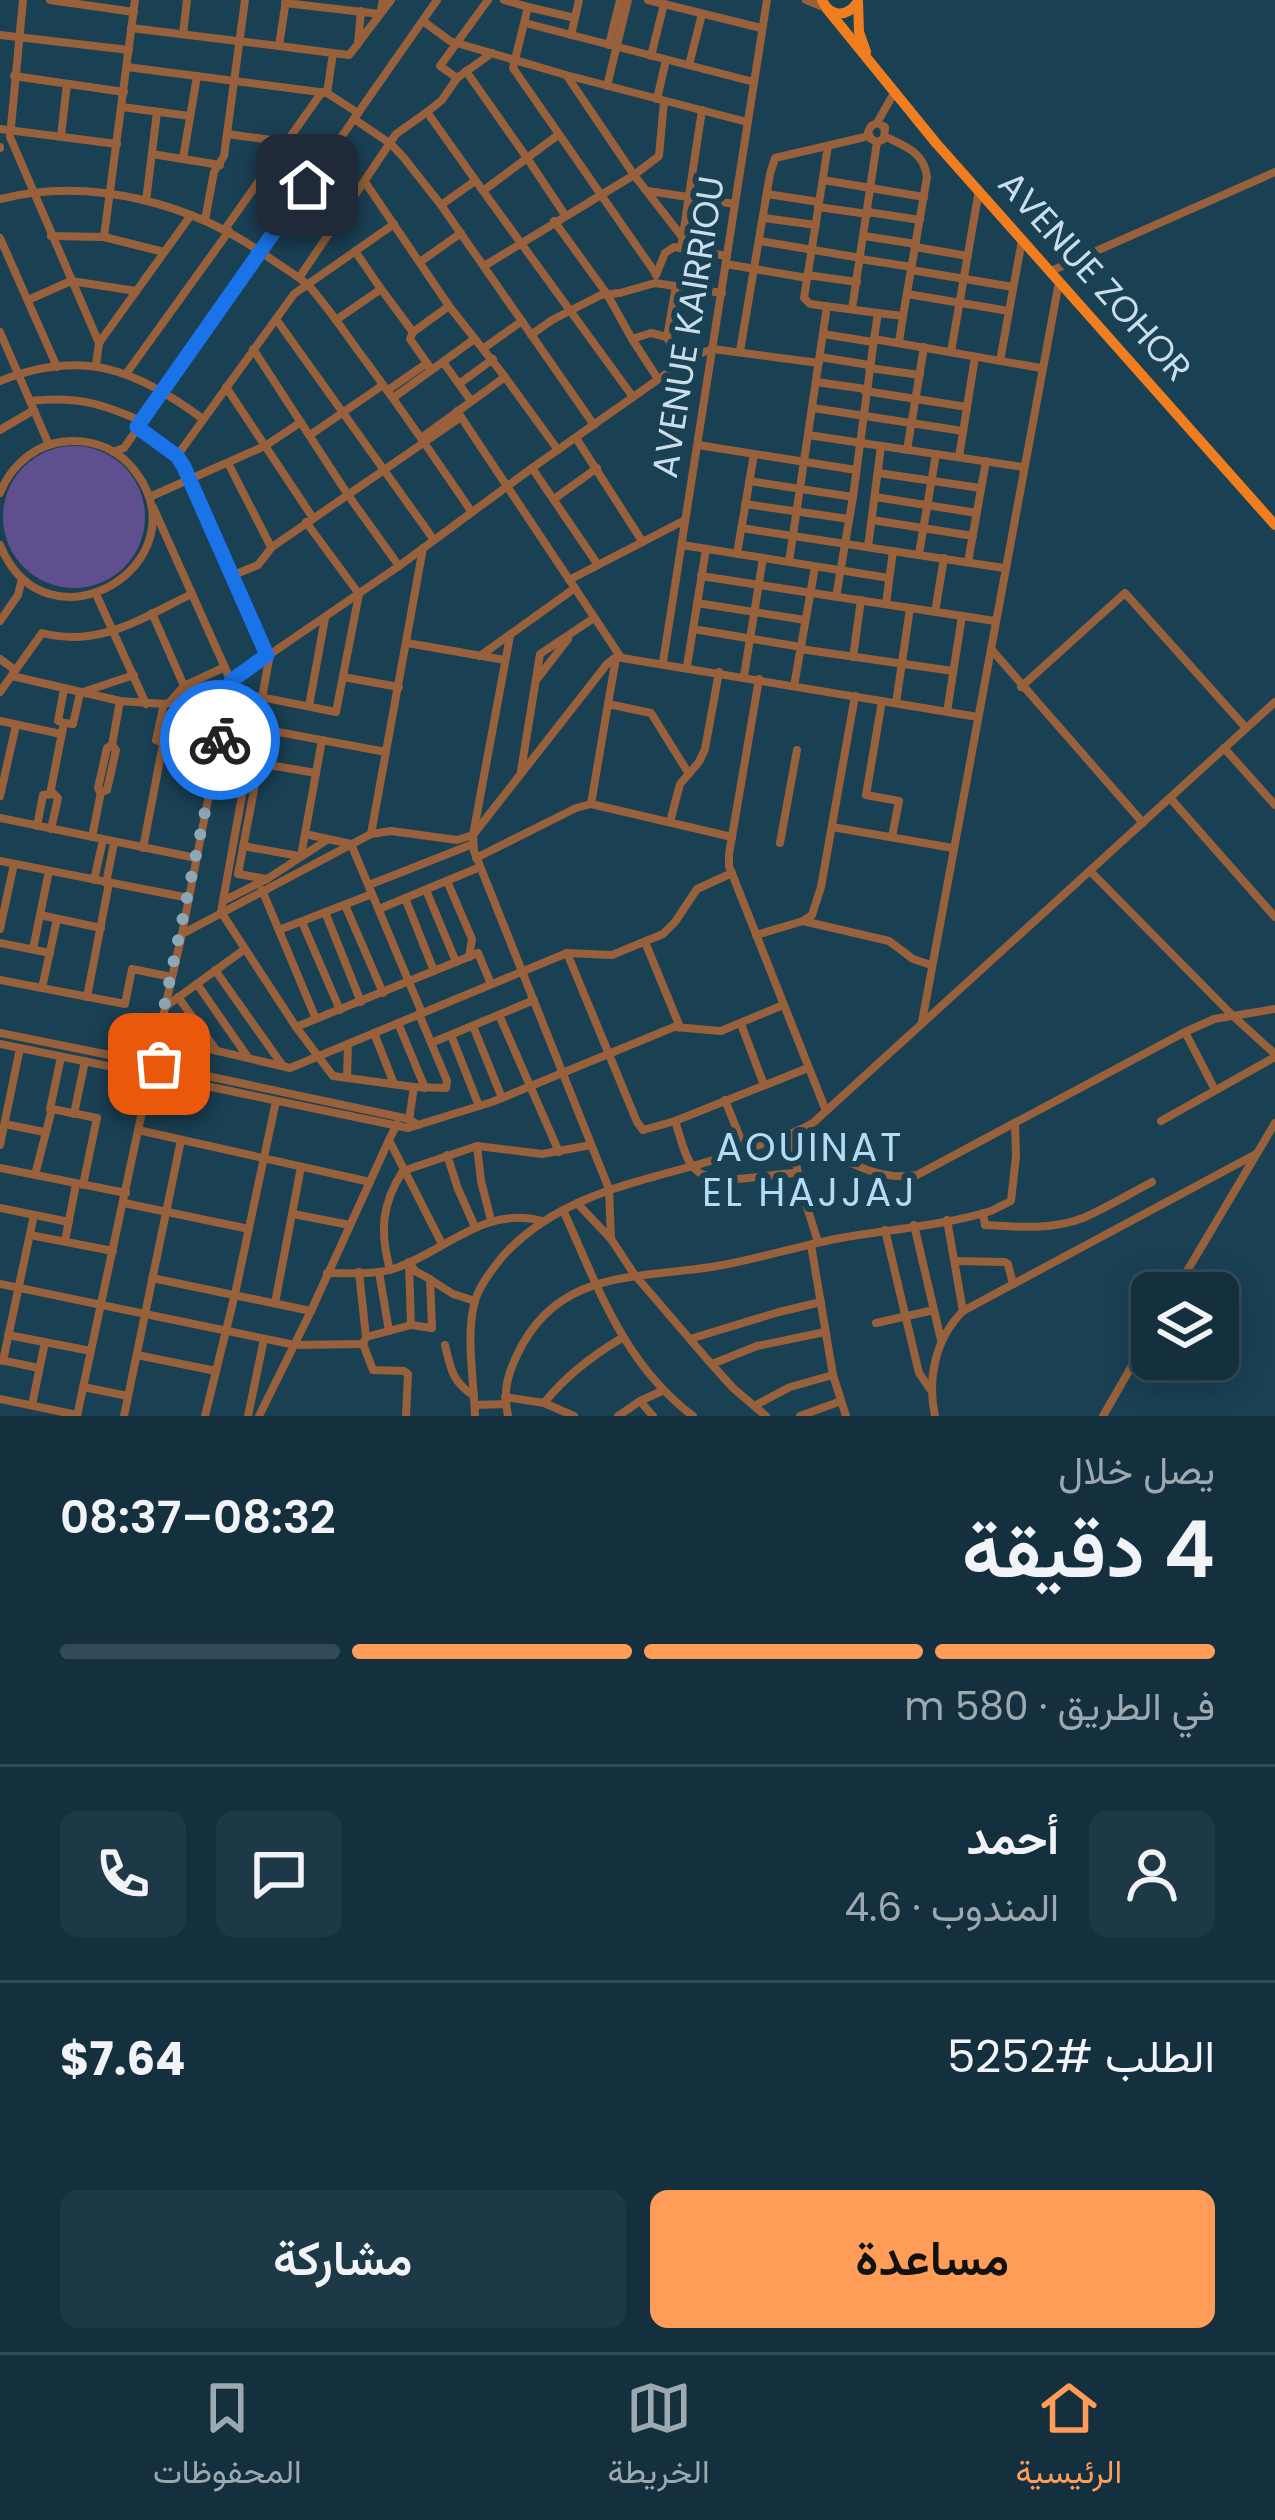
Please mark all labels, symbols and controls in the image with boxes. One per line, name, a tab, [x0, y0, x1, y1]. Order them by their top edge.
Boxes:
pin	[256, 134, 358, 236]
icon: home	[274, 152, 340, 218]
street label: AVENUE ZOHOR	[987, 159, 1203, 393]
street label: AVENUE KAIRRIOU	[639, 173, 737, 481]
courier	[160, 680, 280, 800]
icon: bike	[187, 707, 253, 773]
pin	[108, 1013, 210, 1115]
icon: bag	[126, 1031, 192, 1097]
district label: AOUINAT EL HAJJAJ	[702, 1120, 918, 1220]
map controls	[1131, 1272, 1239, 1380]
button: layers	[1131, 1272, 1239, 1380]
text: يصل خلال	[1058, 1443, 1215, 1498]
text: 08:32–08:37	[60, 1486, 336, 1549]
text: 4 دقيقة	[962, 1495, 1215, 1604]
text: في الطريق · 580 m	[904, 1679, 1215, 1734]
text: أحمد	[967, 1807, 1059, 1870]
button: phone	[60, 1811, 186, 1937]
button: chat	[216, 1811, 342, 1937]
button: person	[1089, 1811, 1215, 1937]
text: المندوب · 4.6	[844, 1880, 1059, 1935]
text: الطلب #5252	[947, 2025, 1215, 2088]
text: $7.64	[60, 2028, 186, 2091]
button: مشاركة	[60, 2190, 626, 2328]
button: مساعدة	[650, 2190, 1215, 2328]
tab: المحفوظات	[153, 2375, 302, 2501]
tab: الخريطة	[607, 2375, 710, 2501]
tab: الرئيسية	[1015, 2375, 1122, 2501]

